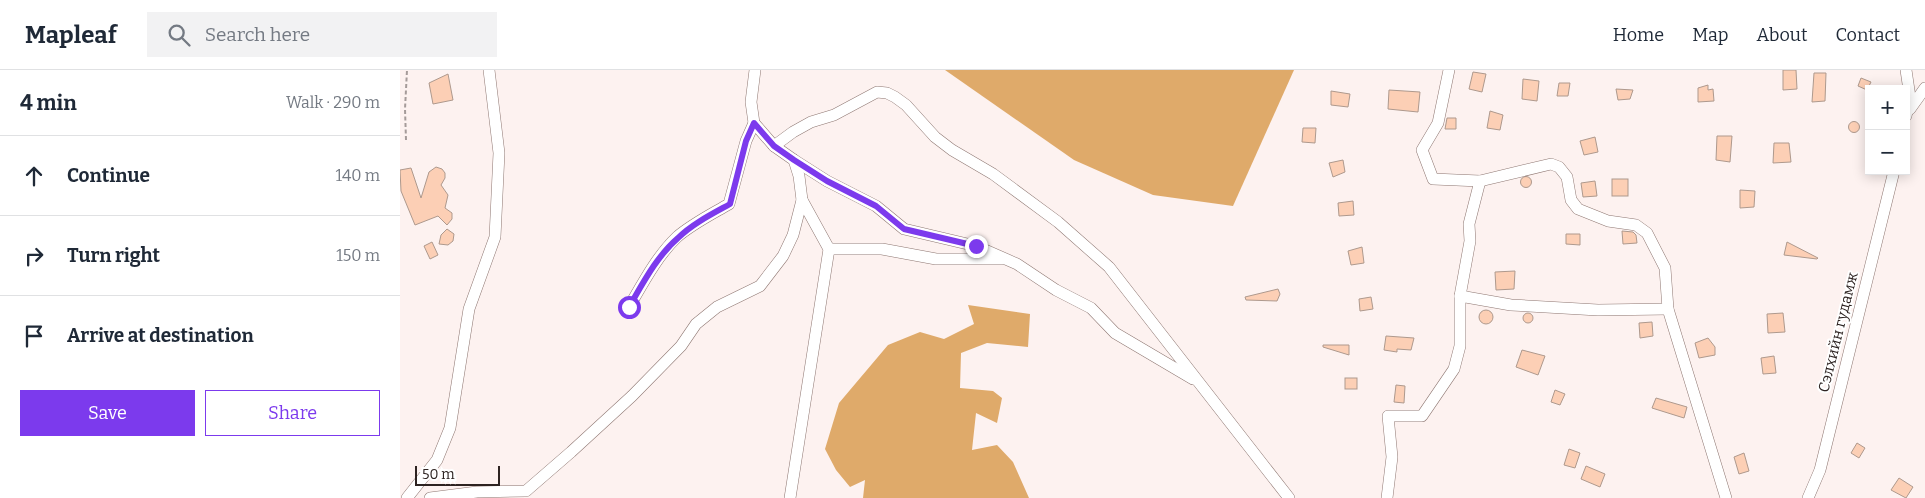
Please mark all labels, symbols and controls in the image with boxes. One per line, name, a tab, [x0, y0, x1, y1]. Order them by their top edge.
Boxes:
search box	[147, 12, 497, 57]
text: Mapleaf	[25, 21, 117, 49]
icon: search	[165, 21, 193, 49]
text: Search here	[205, 23, 310, 46]
text: Home	[1613, 24, 1664, 46]
text: Map	[1692, 24, 1728, 46]
text: About	[1756, 24, 1807, 46]
text: Contact	[1835, 24, 1900, 46]
map controls	[1865, 85, 1910, 175]
button: +	[1865, 85, 1910, 130]
text: 4 min	[20, 90, 77, 116]
text: Walk · 290 m	[286, 93, 380, 112]
button: −	[1865, 130, 1910, 175]
icon: ahead	[20, 162, 48, 190]
text: Continue	[67, 164, 150, 187]
text: 140 m	[335, 166, 380, 185]
route end	[965, 235, 988, 258]
icon: right	[20, 242, 48, 270]
text: Turn right	[67, 244, 160, 267]
text: 150 m	[336, 246, 380, 265]
street label: Сэлхийн гудамж	[1814, 270, 1862, 394]
route start	[618, 296, 641, 319]
icon: arrive	[20, 322, 48, 350]
text: Arrive at destination	[67, 324, 254, 347]
button: Save	[20, 390, 195, 436]
button: Share	[205, 390, 380, 436]
scale bar	[415, 463, 500, 486]
text: 50 m	[422, 466, 455, 483]

